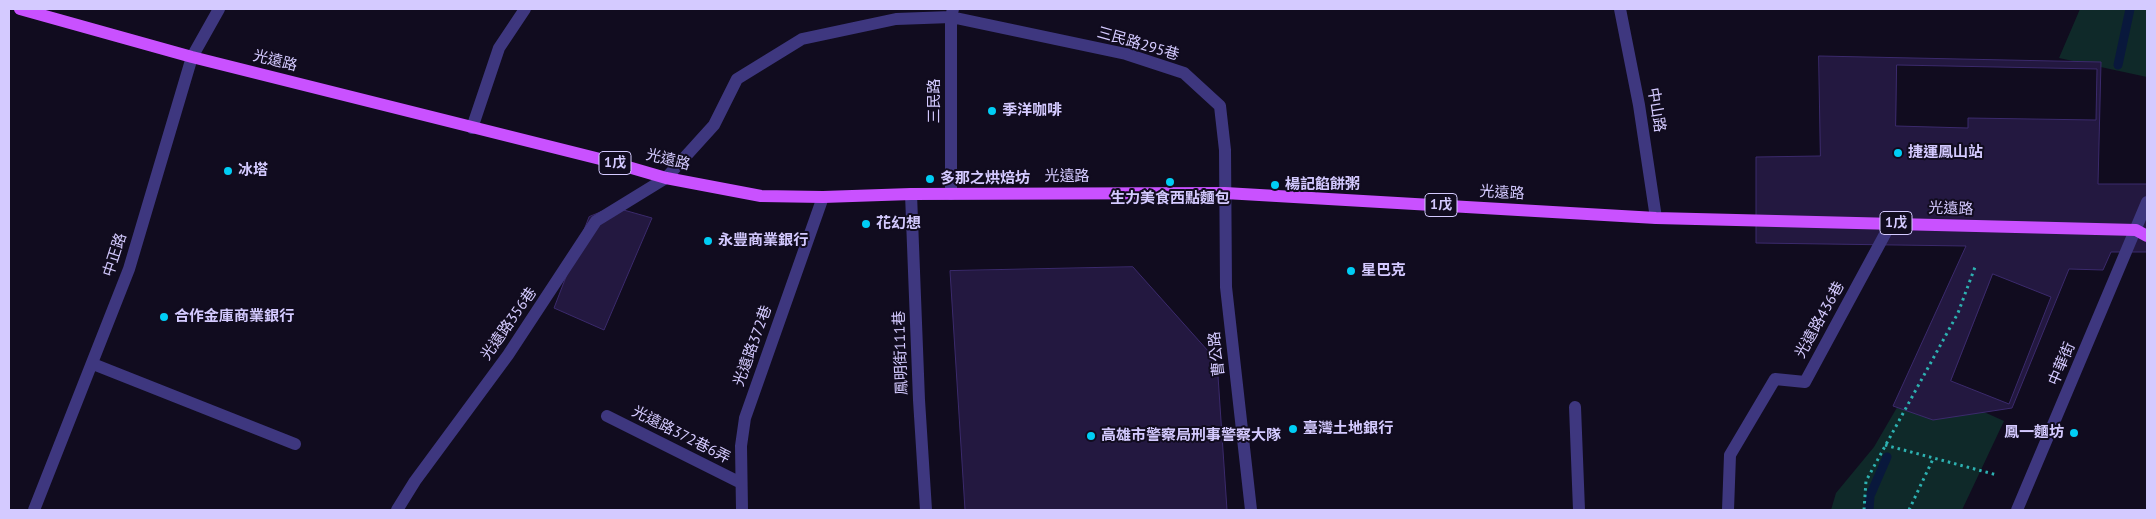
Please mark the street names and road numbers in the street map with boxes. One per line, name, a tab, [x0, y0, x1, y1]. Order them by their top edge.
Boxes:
street label: 三民路295巷	[1095, 24, 1181, 64]
street label: 光遠路	[251, 47, 299, 75]
street label: 三民路	[926, 79, 944, 123]
street label: 中山路	[1644, 86, 1668, 134]
street label: 光遠路	[644, 146, 692, 174]
road number: 1戊	[599, 152, 631, 174]
street label: 光遠路	[1045, 168, 1089, 186]
street label: 光遠路	[1479, 183, 1525, 203]
road number: 1戊	[1425, 194, 1457, 216]
street label: 光遠路	[1928, 199, 1974, 219]
road number: 1戊	[1880, 212, 1912, 234]
street label: 中正路	[99, 231, 131, 279]
street label: 光遠路436巷	[1792, 279, 1848, 361]
street label: 光遠路356巷	[477, 284, 541, 364]
street label: 光遠路372巷	[730, 303, 776, 389]
street label: 鳳明街111巷	[891, 310, 911, 396]
street label: 曹公路	[1206, 331, 1228, 377]
street label: 中華街	[2045, 340, 2079, 388]
street label: 光遠路372巷6弄	[629, 403, 733, 467]

